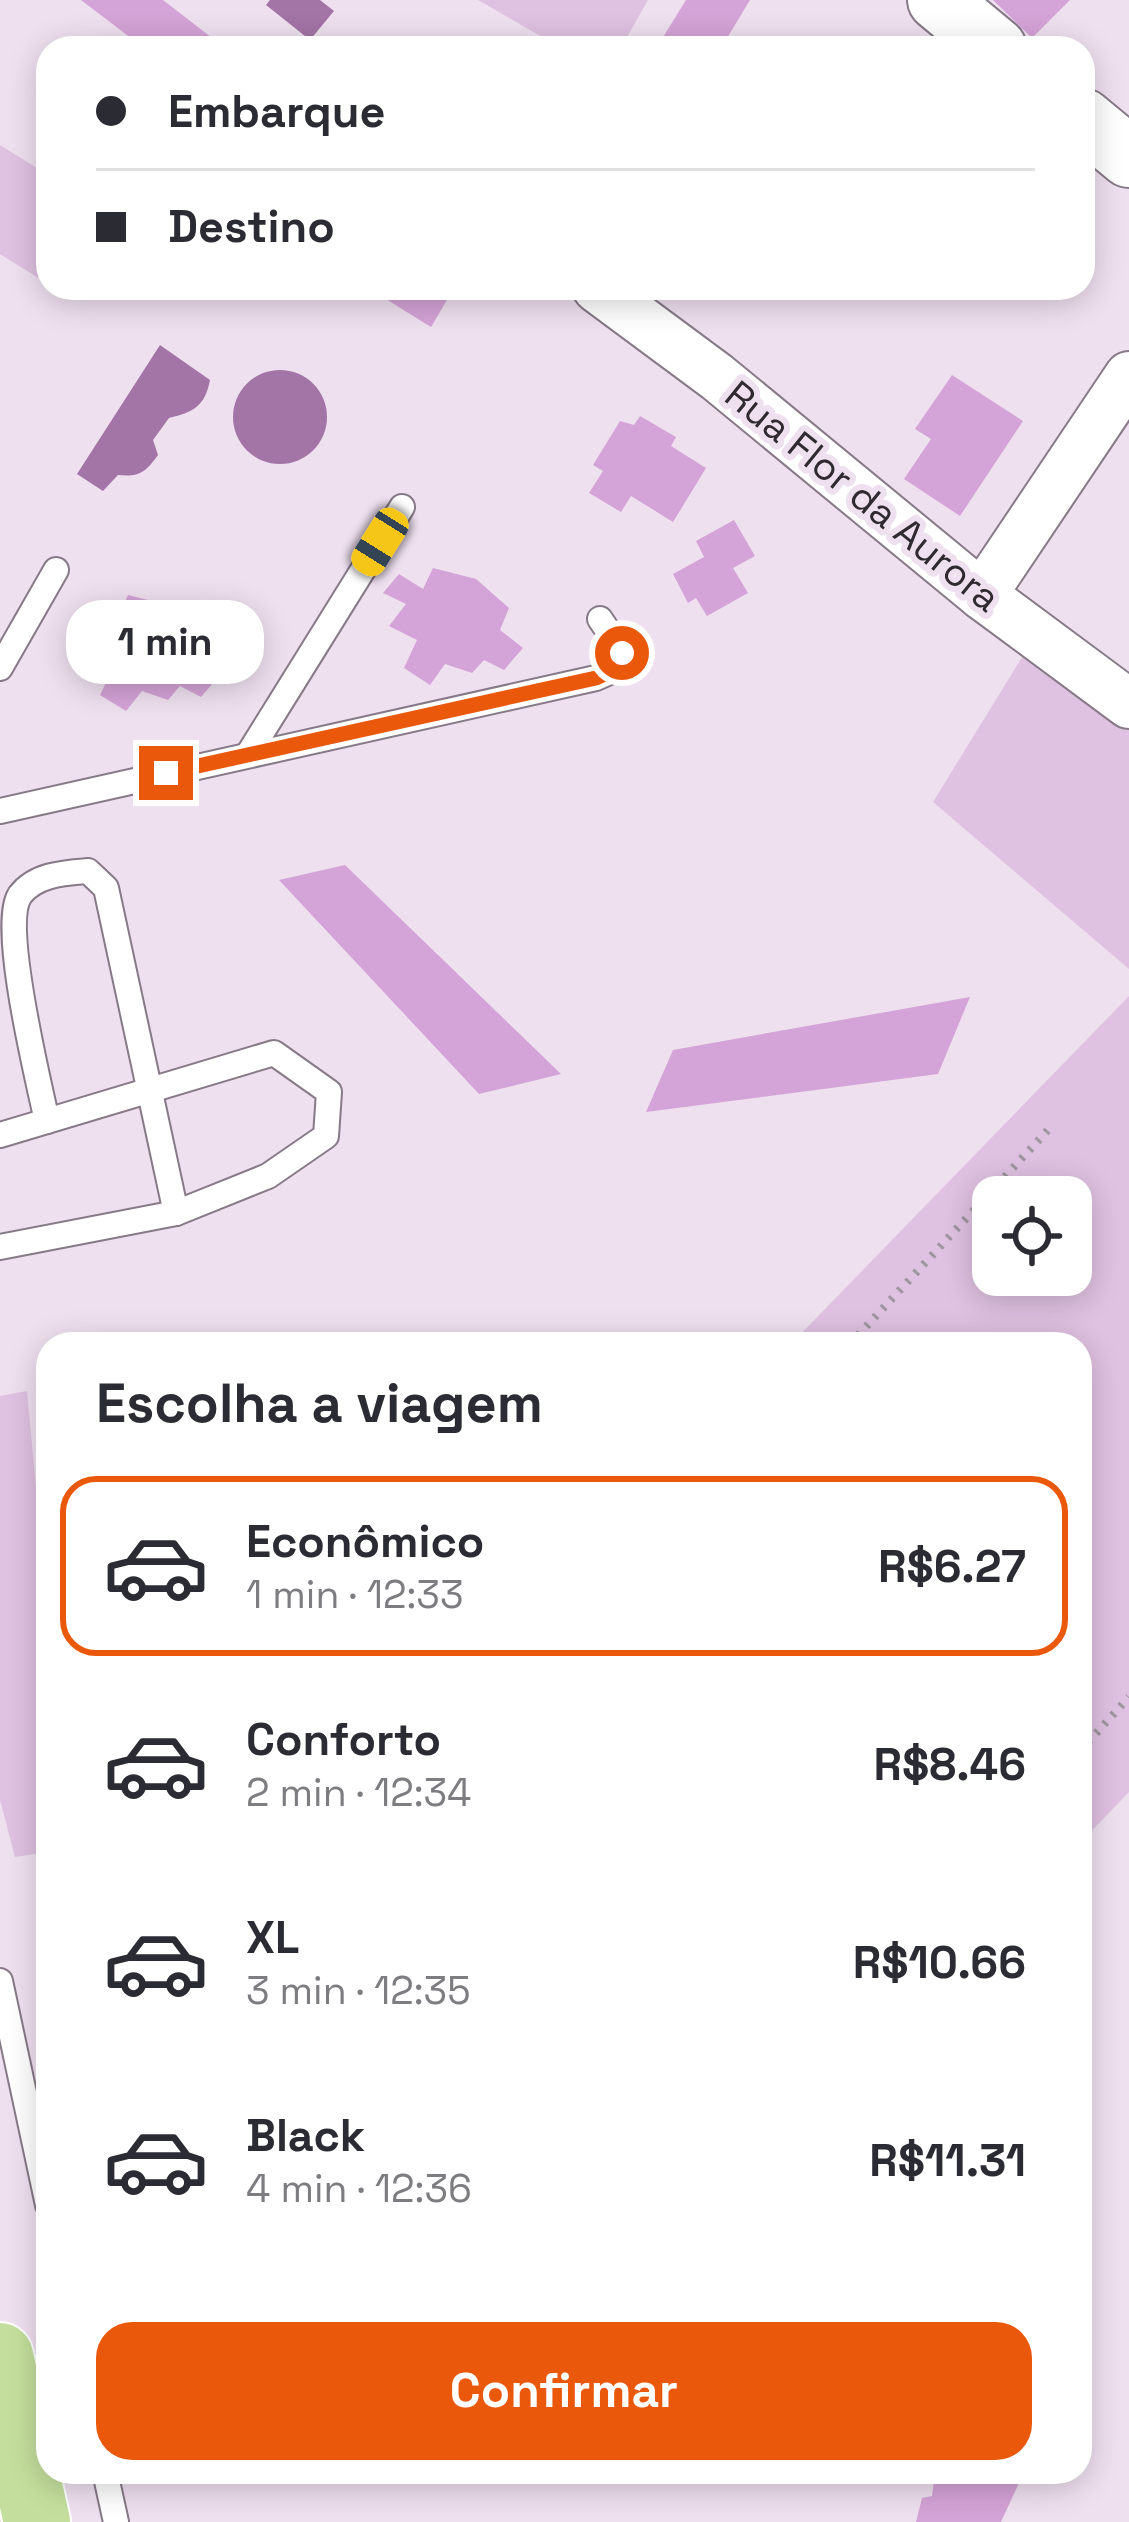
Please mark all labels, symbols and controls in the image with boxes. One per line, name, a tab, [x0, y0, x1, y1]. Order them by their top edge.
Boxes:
text: Embarque	[168, 83, 386, 140]
text: Destino	[168, 198, 335, 255]
street label: Rua Flor da Aurora	[715, 370, 1011, 622]
car	[346, 502, 414, 582]
callout: 1 min	[67, 599, 265, 683]
text: 1 min	[117, 617, 213, 666]
route start	[595, 626, 649, 680]
route end	[139, 746, 193, 800]
map controls	[972, 1176, 1092, 1296]
button: locate	[972, 1176, 1092, 1296]
text: Escolha a viagem	[96, 1369, 543, 1438]
icon: car	[102, 1512, 210, 1620]
text: Econômico	[246, 1513, 484, 1570]
text: R$6.27	[878, 1538, 1026, 1595]
text: 1 min · 12:33	[246, 1570, 463, 1619]
icon: car	[102, 1710, 210, 1818]
text: Conforto	[246, 1711, 441, 1768]
text: R$8.46	[873, 1736, 1026, 1793]
text: 2 min · 12:34	[246, 1768, 472, 1817]
icon: car	[102, 1908, 210, 2016]
text: XL	[246, 1909, 299, 1966]
text: R$10.66	[853, 1934, 1026, 1991]
text: 3 min · 12:35	[246, 1966, 471, 2015]
icon: car	[102, 2106, 210, 2214]
text: Black	[246, 2107, 365, 2164]
text: R$11.31	[869, 2132, 1026, 2189]
text: 4 min · 12:36	[246, 2164, 472, 2213]
button: Confirmar	[96, 2322, 1032, 2460]

